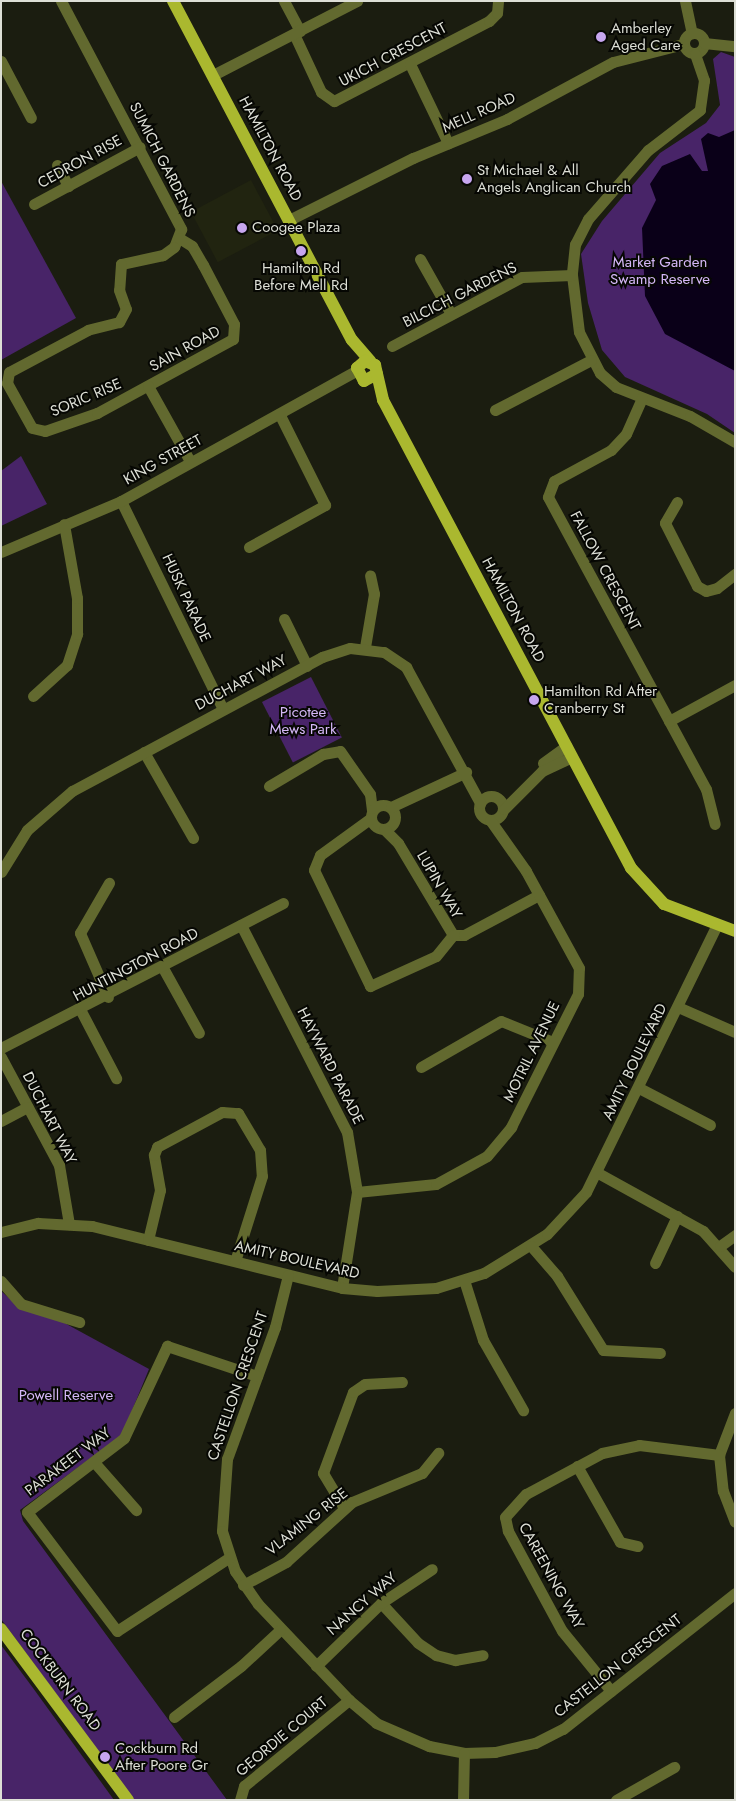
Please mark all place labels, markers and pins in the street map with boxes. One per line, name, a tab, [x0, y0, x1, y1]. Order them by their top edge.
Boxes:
place label: Amberley Aged Care	[611, 19, 680, 54]
marker: Amberley Aged Care	[595, 31, 607, 43]
place label: St Michael & All Angels Anglican Church	[477, 161, 631, 196]
marker: St Michael & All Angels Anglican Church	[461, 173, 473, 185]
place label: Coogee Plaza	[252, 219, 340, 237]
marker: Coogee Plaza	[236, 222, 248, 234]
marker: Hamilton Rd Before Mell Rd	[295, 245, 307, 257]
place label: Hamilton Rd Before Mell Rd	[254, 259, 348, 294]
place label: Hamilton Rd After Cranberry St	[544, 682, 657, 717]
marker: Hamilton Rd After Cranberry St	[528, 694, 540, 706]
place label: Cockburn Rd After Poore Gr	[115, 1739, 208, 1774]
marker: Cockburn Rd After Poore Gr	[99, 1751, 111, 1763]

